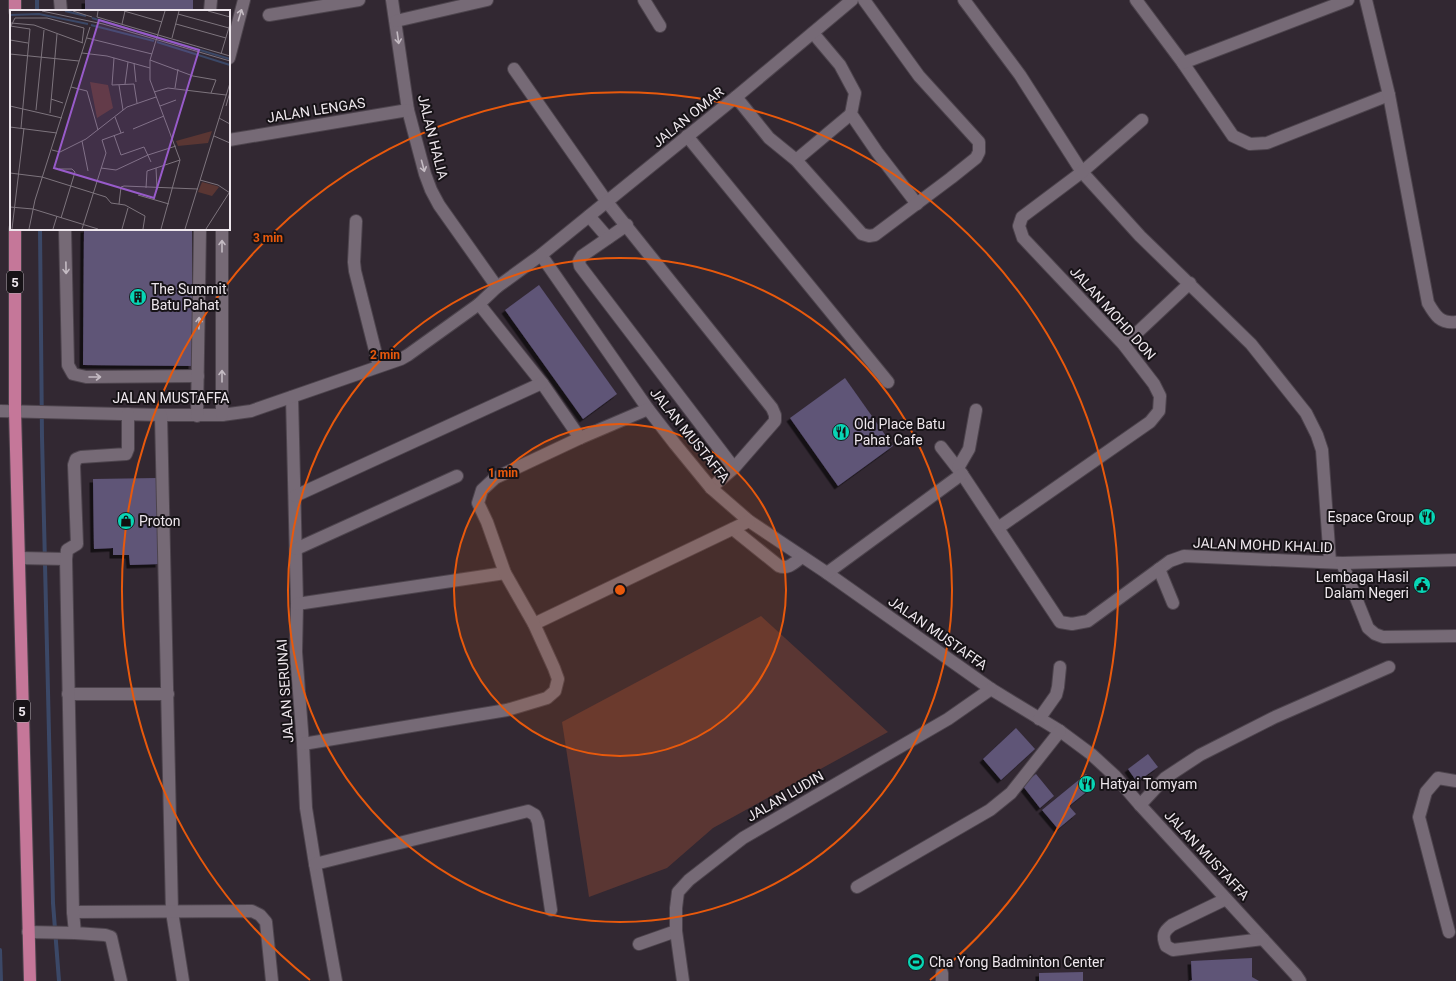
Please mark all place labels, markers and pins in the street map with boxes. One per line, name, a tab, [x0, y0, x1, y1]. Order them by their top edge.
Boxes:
place label: The Summit Batu Pahat	[151, 281, 227, 313]
building icon: The Summit Batu Pahat	[128, 287, 148, 307]
place label: Old Place Batu Pahat Cafe	[854, 416, 945, 448]
restaurant icon: Old Place Batu Pahat Cafe	[831, 422, 851, 442]
restaurant icon: Espace Group	[1417, 507, 1437, 527]
place label: Espace Group	[1327, 509, 1414, 525]
shop icon: Proton	[116, 511, 136, 531]
place label: Proton	[139, 513, 181, 529]
place label: Lembaga Hasil Dalam Negeri	[1316, 569, 1409, 601]
public building icon: Lembaga Hasil Dalam Negeri	[1412, 575, 1432, 595]
centre of rings	[613, 583, 627, 597]
restaurant icon: Hatyai Tomyam	[1077, 774, 1097, 794]
place label: Hatyai Tomyam	[1100, 776, 1197, 792]
sports icon: Cha Yong Badminton Center	[906, 952, 926, 972]
place label: Cha Yong Badminton Center	[929, 954, 1104, 970]

